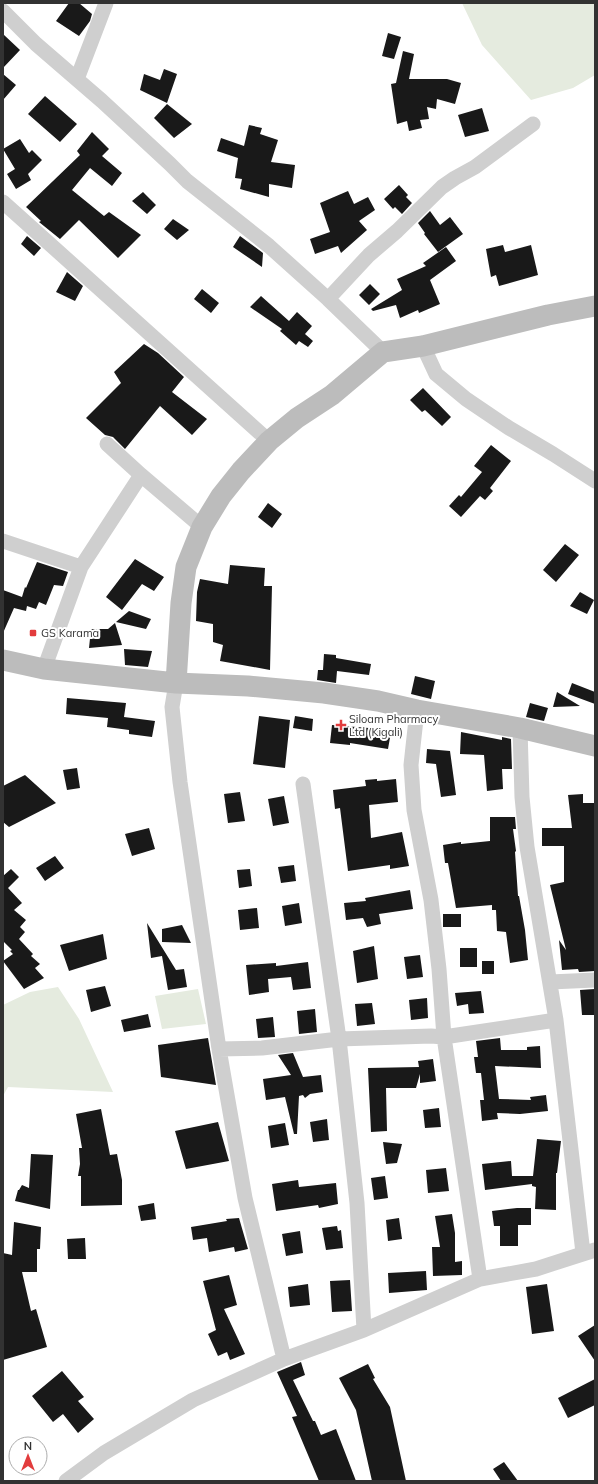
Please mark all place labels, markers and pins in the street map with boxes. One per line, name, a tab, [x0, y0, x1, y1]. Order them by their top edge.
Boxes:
place label: GS Karama	[41, 626, 99, 640]
marker: GS Karama	[28, 628, 38, 638]
place label: Siloam Pharmacy Ltd (Kigali)	[349, 712, 438, 739]
marker: Siloam Pharmacy Ltd (Kigali)	[336, 720, 346, 730]

